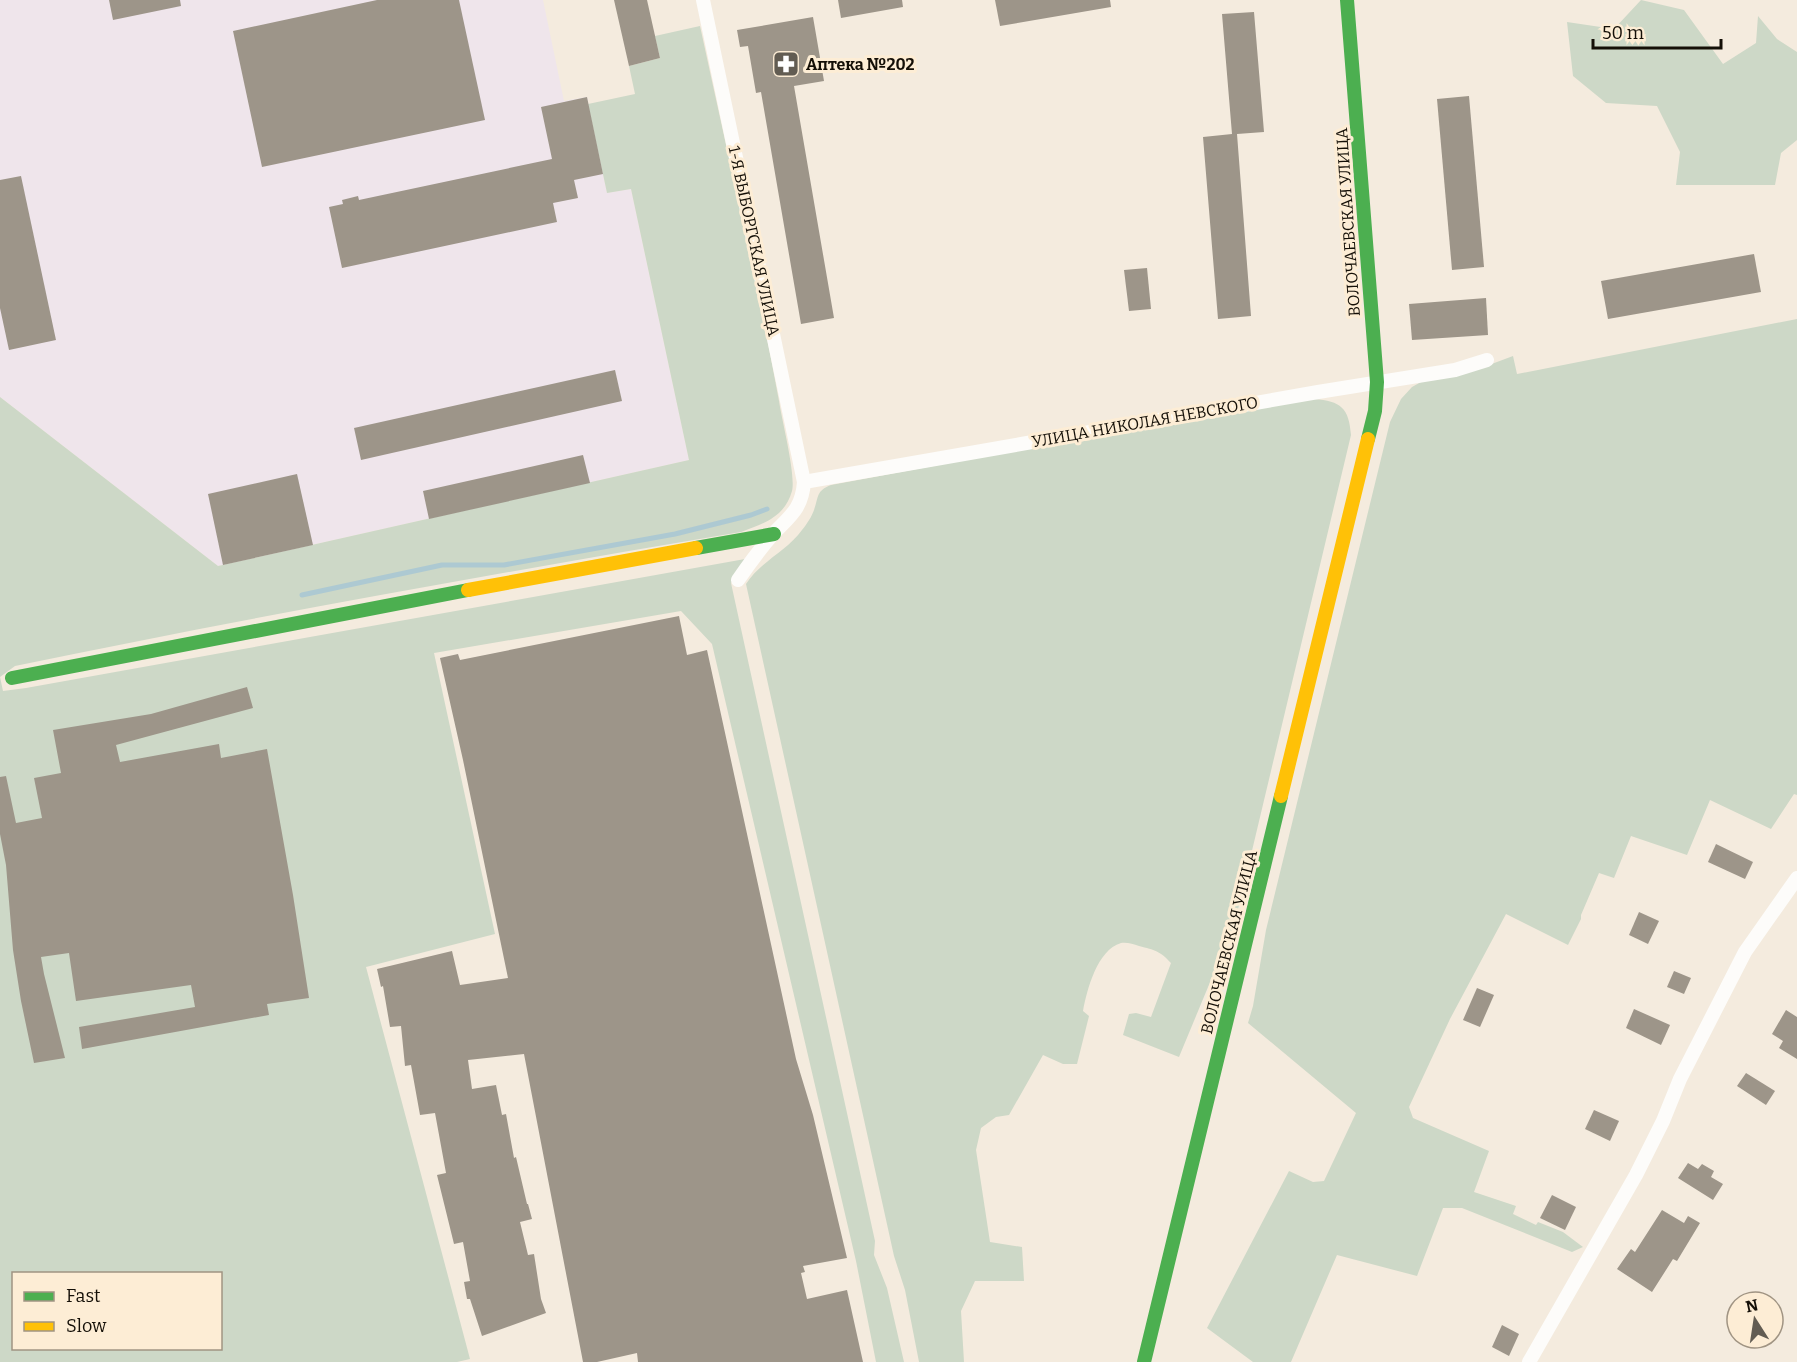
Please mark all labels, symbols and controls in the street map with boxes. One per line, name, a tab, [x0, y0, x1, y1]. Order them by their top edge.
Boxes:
scale bar	[1593, 12, 1720, 50]
text: 50 m	[1602, 22, 1644, 44]
pharmacy icon: Аптека №202	[771, 49, 801, 79]
place label: Аптека №202	[806, 55, 915, 74]
street label: ВОЛОЧАЕВСКАЯ УЛИЦА	[1332, 126, 1364, 317]
street label: 1-Я ВЫБОРГСКАЯ УЛИЦА	[725, 144, 784, 338]
street label: УЛИЦА НИКОЛАЯ НЕВСКОГО	[1031, 393, 1259, 451]
street label: ВОЛОЧАЕВСКАЯ УЛИЦА	[1197, 847, 1261, 1036]
legend	[12, 1272, 222, 1350]
text: Fast	[66, 1285, 101, 1307]
north arrow	[1725, 1290, 1785, 1350]
text: N	[1744, 1295, 1760, 1316]
text: Slow	[66, 1315, 107, 1337]

